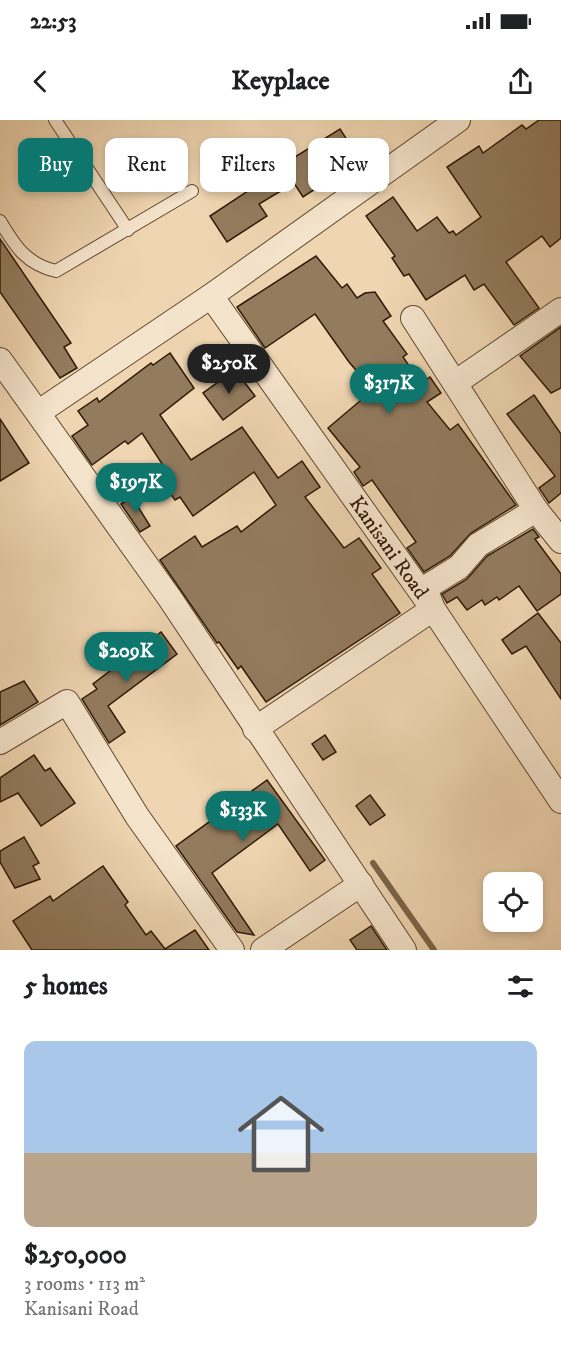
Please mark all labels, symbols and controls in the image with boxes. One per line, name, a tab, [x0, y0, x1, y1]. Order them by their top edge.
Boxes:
text: 22:53	[30, 8, 77, 35]
text: Keyplace	[231, 64, 330, 98]
icon: back	[24, 65, 57, 98]
icon: share	[504, 65, 537, 98]
chip: Buy	[18, 138, 93, 192]
chip: Rent	[105, 138, 188, 192]
chip: Filters	[200, 138, 296, 192]
chip: New	[308, 138, 389, 192]
pin: $250K	[187, 344, 271, 395]
text: $250K	[201, 351, 257, 376]
pin: $317K	[347, 364, 431, 415]
text: $317K	[364, 371, 414, 396]
pin: $197K	[94, 463, 178, 514]
text: $197K	[110, 470, 162, 495]
street label: Kanisani Road	[343, 491, 434, 605]
pin: $209K	[84, 632, 168, 683]
text: $209K	[98, 639, 154, 664]
pin: $133K	[201, 791, 285, 842]
text: $133K	[219, 798, 267, 823]
map controls	[483, 872, 543, 932]
button: locate	[483, 872, 543, 932]
text: 5 homes	[24, 970, 108, 1003]
icon: filters	[504, 970, 537, 1003]
icon: home	[227, 1080, 335, 1188]
text: $250,000	[24, 1239, 127, 1272]
text: 3 rooms · 113 m²	[24, 1272, 145, 1297]
text: Kanisani Road	[24, 1297, 139, 1322]

